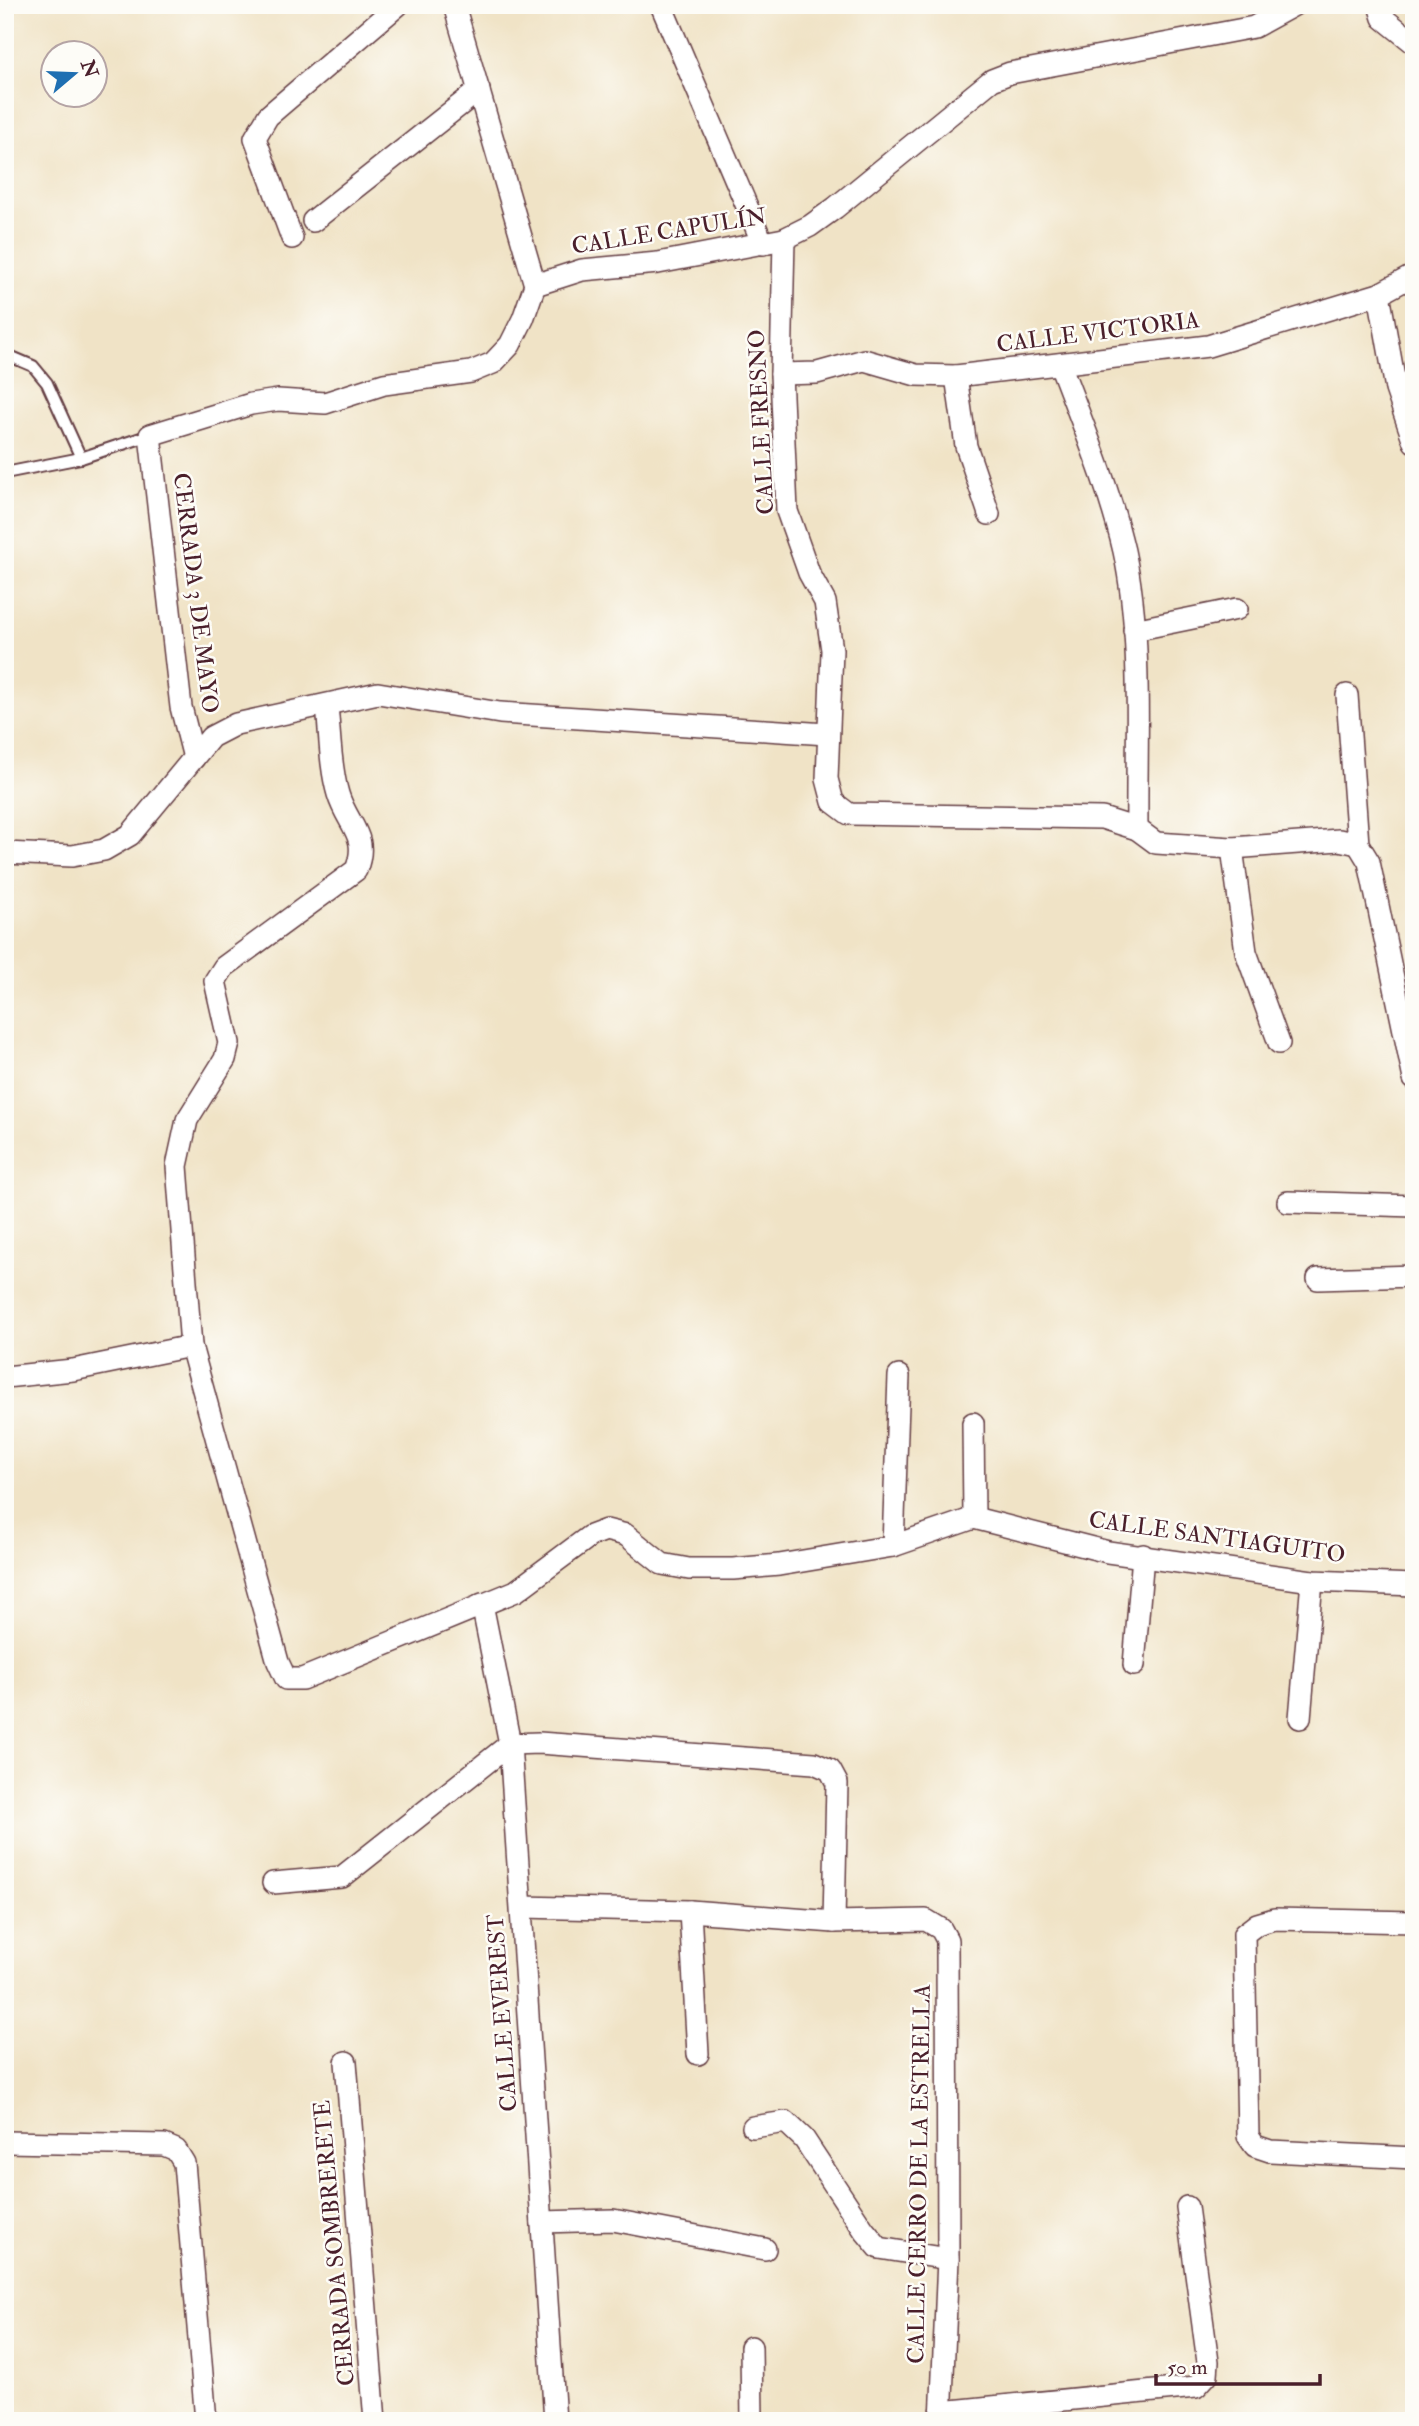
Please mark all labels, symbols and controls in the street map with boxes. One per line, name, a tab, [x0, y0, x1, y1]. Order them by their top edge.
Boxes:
north arrow	[38, 38, 108, 108]
text: N	[75, 56, 104, 82]
street label: CALLE CAPULÍN	[569, 201, 769, 261]
street label: CALLE VICTORIA	[995, 305, 1202, 359]
street label: CALLE FRESNO	[742, 329, 780, 515]
street label: CERRADA 3 DE MAYO	[167, 471, 225, 715]
street label: CALLE SANTIAGUITO	[1087, 1505, 1347, 1569]
street label: CALLE EVEREST	[481, 1913, 523, 2113]
street label: CALLE CERRO DE LA ESTRELLA	[901, 1983, 937, 2364]
street label: CERRADA SOMBRERETE	[307, 2099, 361, 2387]
scale bar	[1156, 2342, 1321, 2386]
text: 50 m	[1167, 2354, 1208, 2381]

